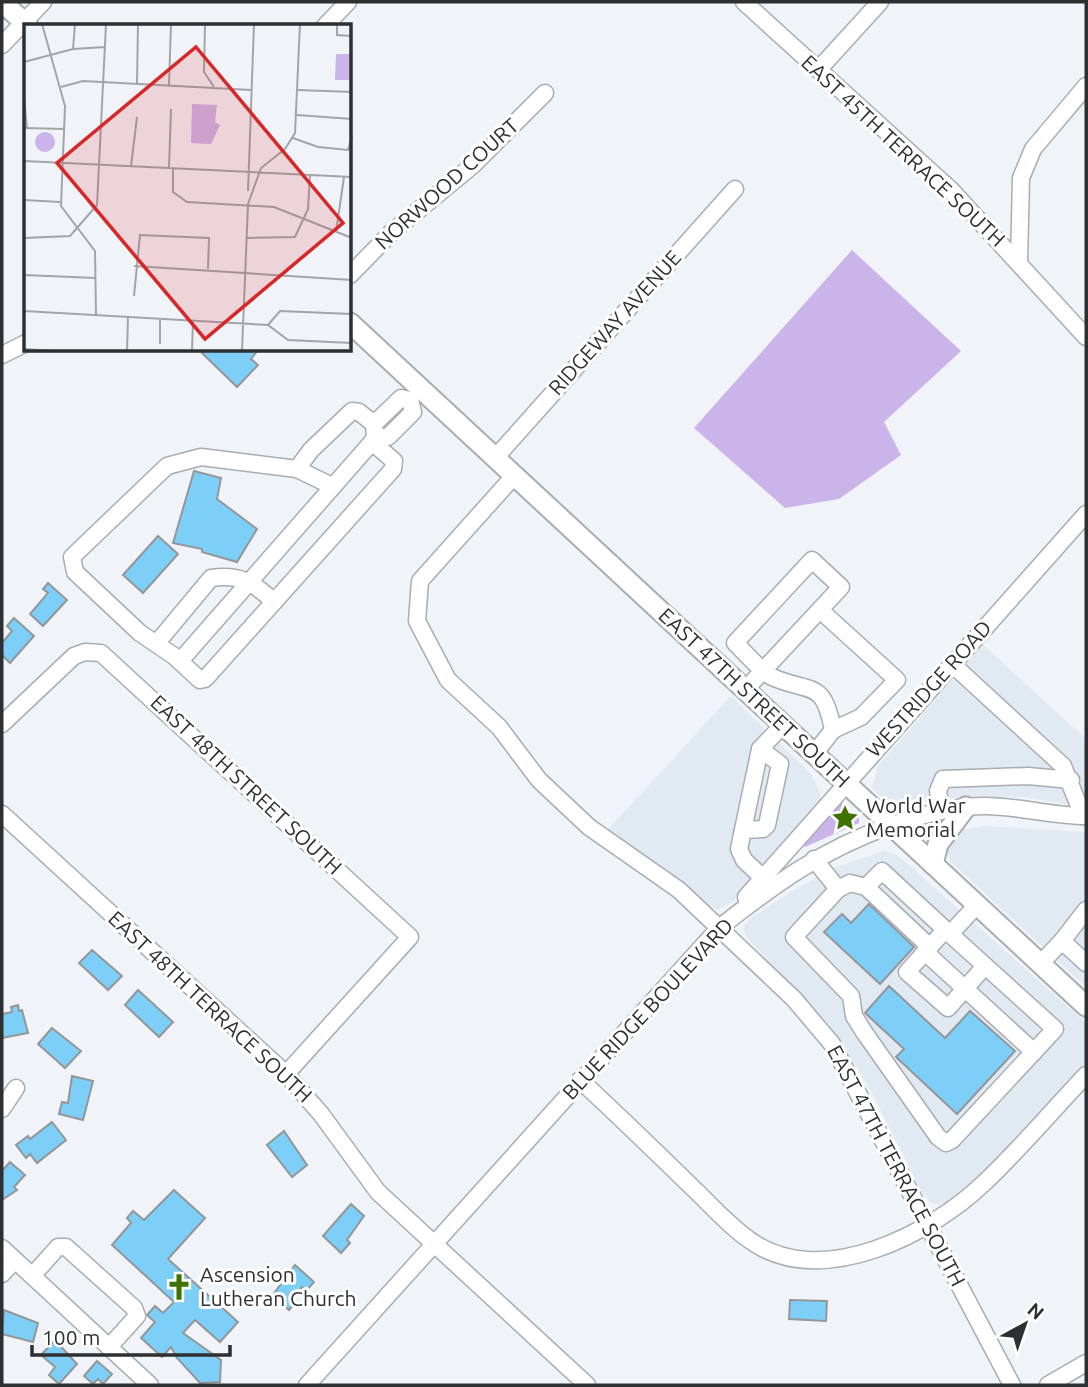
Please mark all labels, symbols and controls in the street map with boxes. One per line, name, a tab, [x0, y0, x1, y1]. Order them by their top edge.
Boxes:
inset map	[24, 24, 352, 352]
street label: EAST 45TH TERRACE SOUTH	[797, 50, 1010, 251]
street label: NORWOOD COURT	[370, 113, 523, 254]
street label: RIDGEWAY AVENUE	[543, 245, 685, 400]
street label: EAST 47TH STREET SOUTH	[654, 603, 855, 792]
street label: WESTRIDGE ROAD	[861, 615, 996, 761]
street label: EAST 48TH STREET SOUTH	[146, 690, 347, 879]
place label: World War Memorial	[866, 793, 966, 841]
place icon: World War Memorial	[830, 803, 860, 833]
street label: EAST 48TH TERRACE SOUTH	[104, 906, 317, 1107]
street label: BLUE RIDGE BOULEVARD	[557, 913, 738, 1104]
street label: EAST 47TH TERRACE SOUTH	[823, 1041, 971, 1290]
place label: Ascension Lutheran Church	[200, 1262, 357, 1310]
church icon: Ascension Lutheran Church	[164, 1272, 194, 1302]
north arrow	[990, 1289, 1060, 1359]
text: N	[1023, 1298, 1048, 1324]
scale bar	[32, 1314, 229, 1358]
text: 100 m	[42, 1325, 100, 1349]

